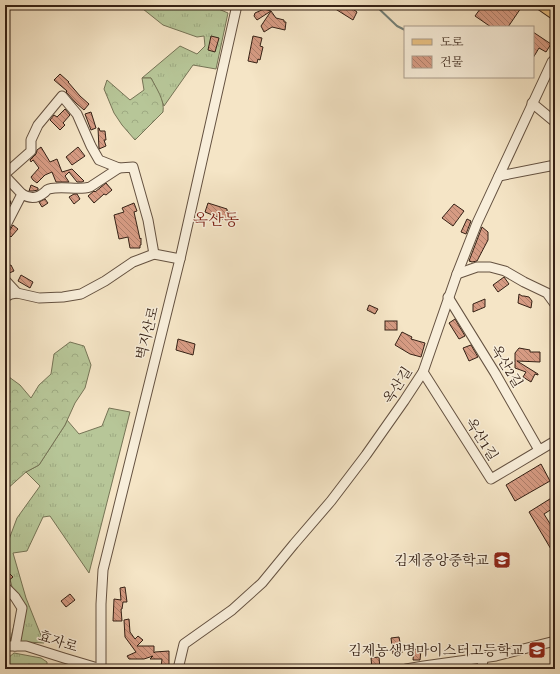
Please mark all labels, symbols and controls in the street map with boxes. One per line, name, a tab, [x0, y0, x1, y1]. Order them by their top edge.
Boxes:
legend	[404, 26, 534, 78]
text: 도로	[440, 33, 464, 50]
text: 건물	[440, 53, 464, 70]
district label: 옥산동	[193, 207, 240, 231]
street label: 벽지산로	[131, 304, 163, 362]
street label: 옥산2길	[486, 341, 528, 391]
street label: 옥산길	[378, 363, 416, 407]
street label: 옥산1길	[461, 414, 503, 464]
place label: 김제중앙중학교	[394, 550, 489, 570]
school or university icon: 김제중앙중학교	[492, 550, 512, 570]
street label: 효자로	[36, 625, 81, 657]
place label: 김제농생명마이스터고등학교	[348, 640, 524, 660]
school or university icon: 김제농생명마이스터고등학교	[527, 640, 547, 660]

